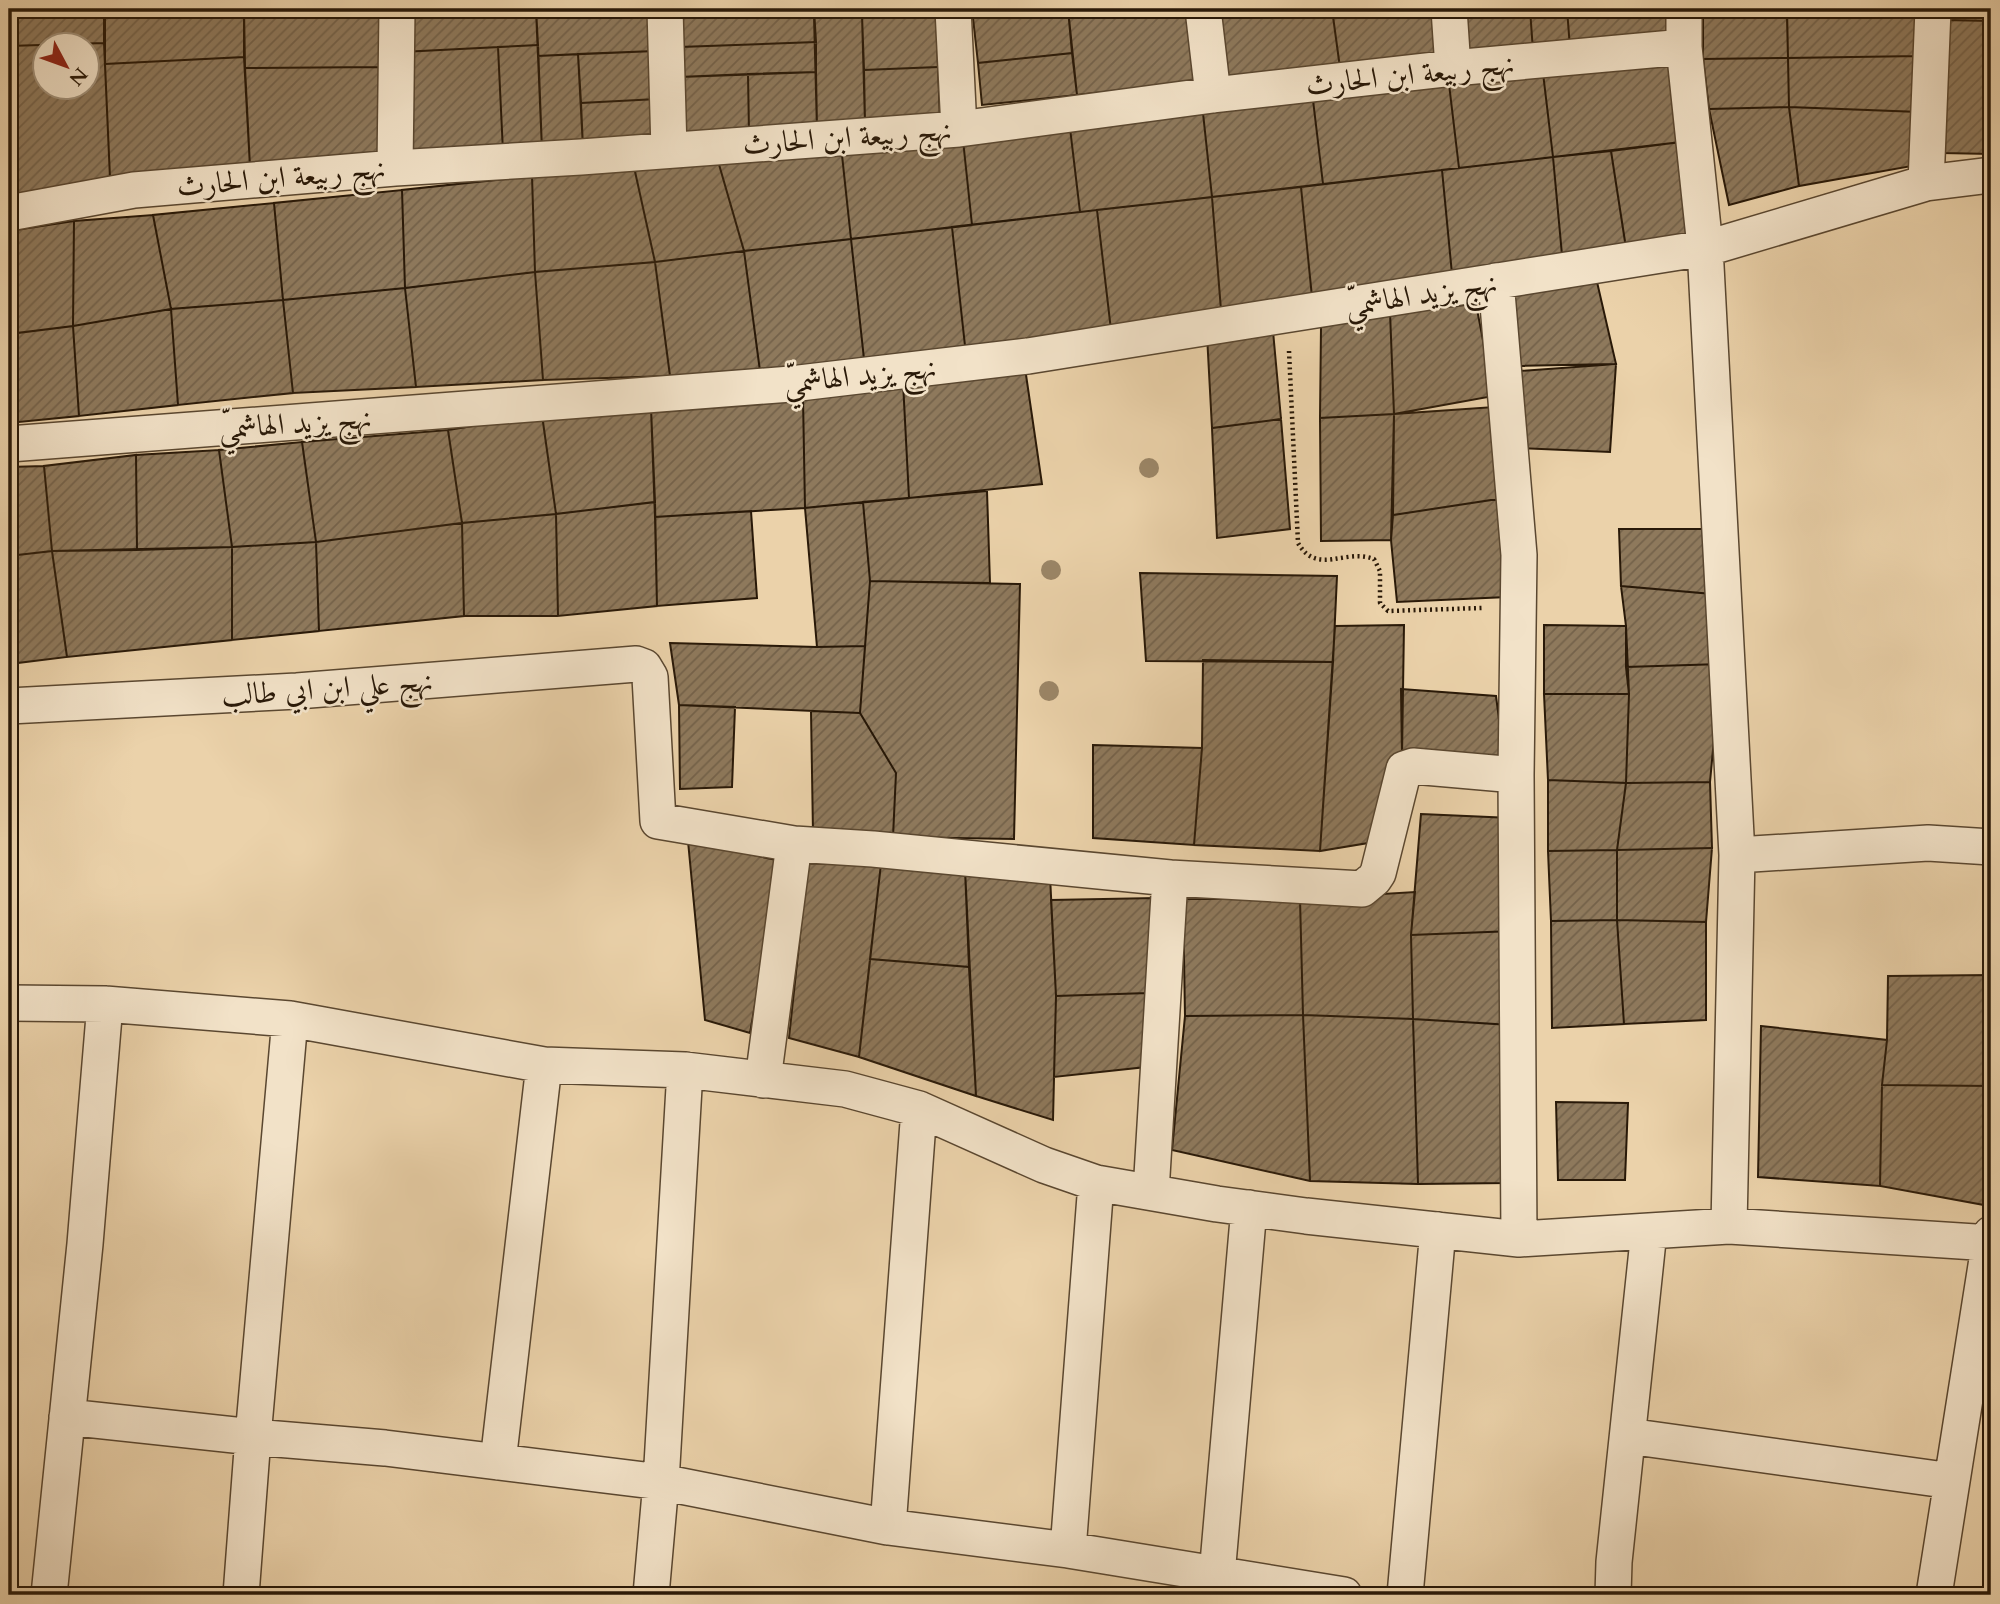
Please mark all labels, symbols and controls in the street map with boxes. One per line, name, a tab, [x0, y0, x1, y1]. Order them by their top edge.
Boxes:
north arrow	[32, 32, 102, 102]
street label: نهج ربيعة ابن الحارث	[1304, 43, 1517, 112]
text: N	[63, 62, 93, 92]
street label: نهج ربيعة ابن الحارث	[741, 110, 953, 171]
street label: نهج ربيعة ابن الحارث	[175, 148, 388, 213]
street label: نهج يزيد الهاشميّ	[1342, 262, 1501, 334]
street label: نهج يزيد الهاشميّ	[782, 347, 939, 411]
street label: نهج يزيد الهاشميّ	[217, 398, 373, 456]
street label: نهج علي ابن ابي طالب	[220, 661, 435, 724]

